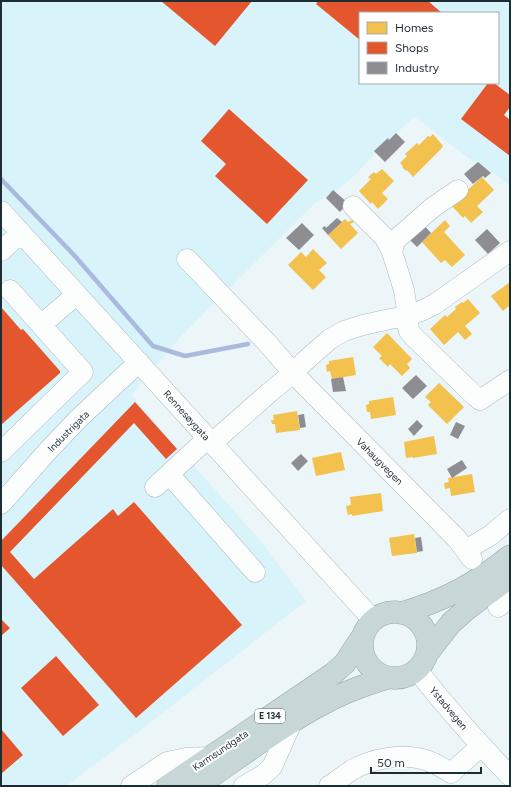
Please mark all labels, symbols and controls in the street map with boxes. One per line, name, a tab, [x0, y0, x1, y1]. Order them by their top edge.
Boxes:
legend	[359, 12, 499, 84]
text: Homes	[395, 21, 434, 35]
text: Shops	[395, 41, 429, 55]
text: Industry	[395, 61, 440, 75]
street label: Rennesøygata	[161, 387, 213, 443]
street label: Industrigata	[45, 408, 92, 455]
street label: Vahaugvegen	[353, 435, 406, 488]
street label: Ystadvegen	[427, 684, 471, 733]
road number: E 134	[255, 709, 285, 723]
street label: Karmsundgata	[190, 727, 251, 774]
scale bar	[371, 749, 481, 775]
text: 50 m	[377, 756, 405, 770]

